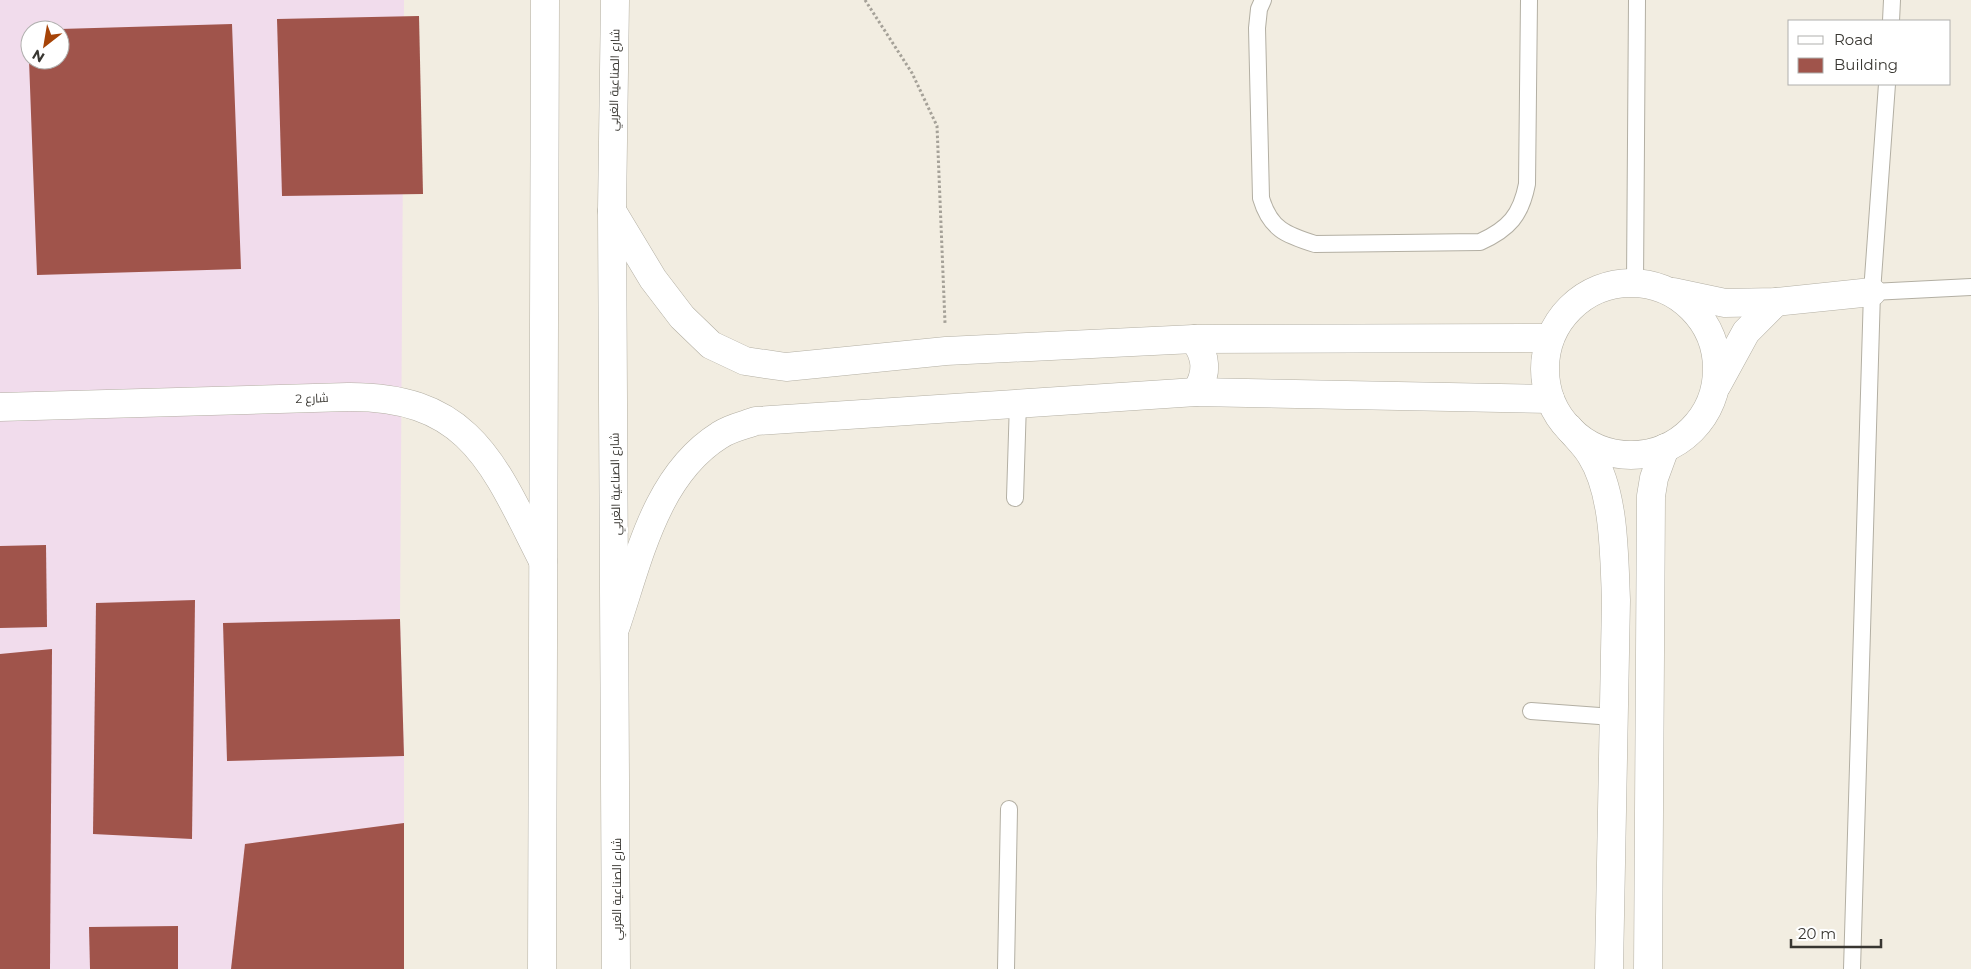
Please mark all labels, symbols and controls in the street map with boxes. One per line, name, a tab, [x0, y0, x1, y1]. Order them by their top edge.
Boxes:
north arrow	[20, 20, 70, 70]
legend	[1788, 20, 1951, 85]
street label: شارع الصناعية الغربي	[606, 29, 625, 131]
text: Road	[1834, 30, 1873, 49]
text: N	[29, 46, 48, 67]
text: Building	[1834, 55, 1898, 74]
street label: شارع 2	[295, 390, 329, 407]
street label: شارع الصناعية الغربي	[607, 433, 626, 535]
street label: شارع الصناعية الغربي	[609, 838, 627, 940]
scale bar	[1791, 916, 1881, 948]
text: 20 m	[1798, 924, 1836, 943]

